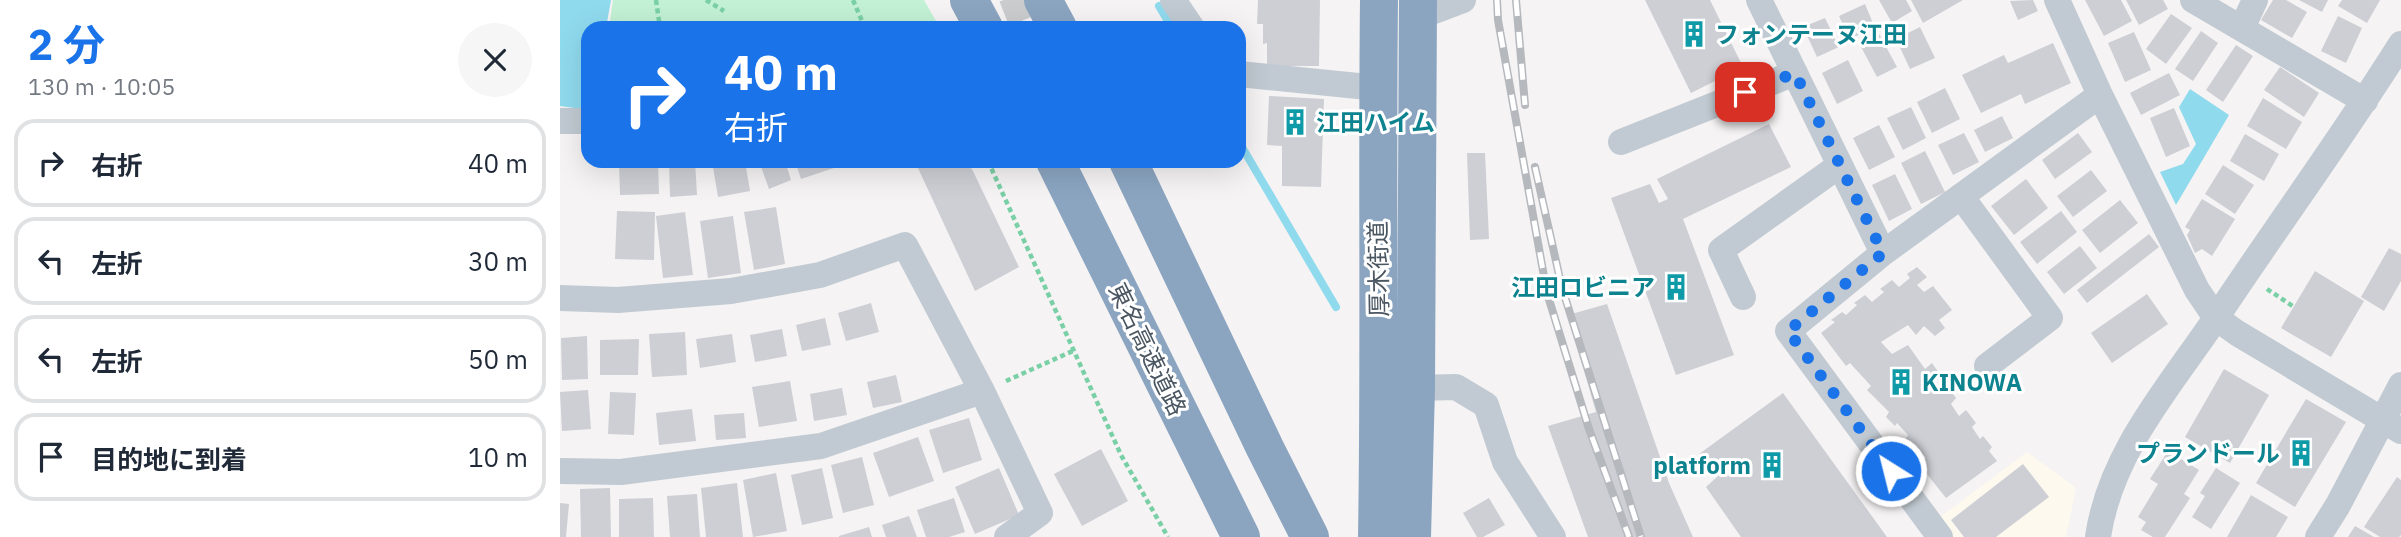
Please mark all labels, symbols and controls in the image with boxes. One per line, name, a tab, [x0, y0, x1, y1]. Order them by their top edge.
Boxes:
text: 2 分	[28, 17, 105, 72]
place label: フォンテーヌ江田	[1715, 18, 1907, 50]
building icon: フォンテーヌ江田	[1679, 19, 1709, 49]
button: close	[458, 23, 532, 97]
text: 40 m	[724, 40, 838, 103]
icon: right	[609, 49, 700, 140]
pin	[1715, 62, 1775, 122]
text: 130 m · 10:05	[28, 71, 175, 101]
icon: arrive	[1726, 73, 1764, 111]
text: 右折	[724, 106, 788, 148]
place label: 江田ハイム	[1316, 106, 1435, 138]
building icon: 江田ハイム	[1280, 107, 1310, 137]
icon: right	[32, 144, 70, 182]
text: 40 m	[468, 146, 528, 180]
text: 右折	[91, 148, 143, 182]
street label: 厚木街道	[1361, 221, 1395, 317]
icon: left	[32, 242, 70, 280]
text: 30 m	[468, 244, 528, 278]
text: 左折	[91, 246, 143, 280]
place label: 江田ロビニア	[1511, 271, 1655, 303]
building icon: 江田ロビニア	[1661, 272, 1691, 302]
street label: 東名高速道路	[1102, 277, 1194, 421]
icon: left	[32, 340, 70, 378]
text: 50 m	[468, 342, 528, 376]
text: 左折	[91, 344, 143, 378]
place label: KINOWA	[1922, 366, 2022, 398]
building icon: KINOWA	[1886, 367, 1916, 397]
position arrow	[1854, 434, 1928, 508]
place label: プランドール	[2136, 437, 2280, 469]
icon: arrive	[32, 438, 70, 476]
building icon: プランドール	[2286, 438, 2316, 468]
text: 10 m	[468, 440, 528, 474]
text: 目的地に到着	[91, 442, 247, 476]
place label: platform	[1653, 449, 1751, 481]
building icon: platform	[1757, 450, 1787, 480]

